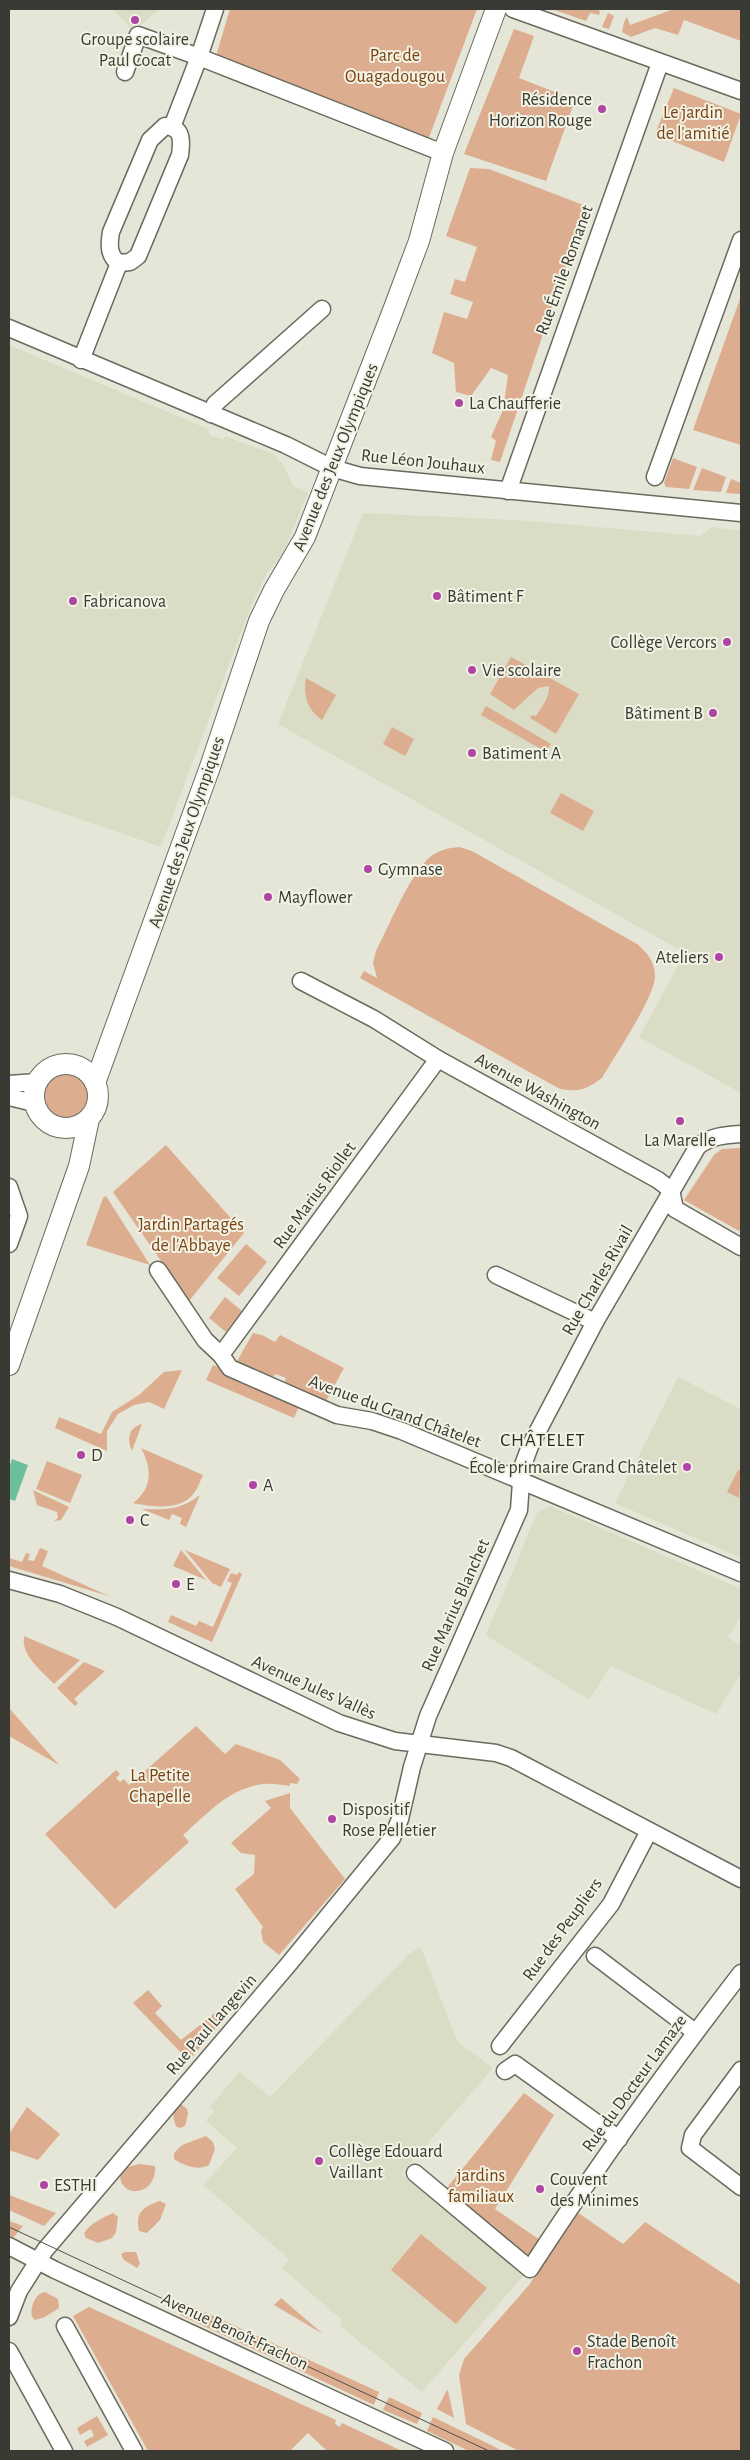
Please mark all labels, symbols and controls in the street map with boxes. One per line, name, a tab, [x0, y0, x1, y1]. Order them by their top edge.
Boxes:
marker: Groupe scolaire Paul Cocat	[129, 14, 141, 26]
place label: Groupe scolaire Paul Cocat	[81, 31, 189, 70]
park label: Parc de Ouagadougou	[345, 47, 445, 86]
place label: Résidence Horizon Rouge	[489, 91, 592, 130]
marker: Résidence Horizon Rouge	[596, 103, 608, 115]
park label: Le jardin de l'amitié	[656, 104, 730, 143]
street label: Rue Émile Romanet	[530, 202, 597, 338]
street label: Avenue des Jeux Olympiques	[290, 361, 382, 554]
place label: La Chaufferie	[469, 395, 561, 413]
marker: La Chaufferie	[453, 397, 465, 409]
street label: Rue Léon Jouhaux	[360, 447, 486, 477]
place label: Bâtiment F	[447, 588, 524, 606]
marker: Bâtiment F	[431, 590, 443, 602]
place label: Fabricanova	[83, 593, 166, 611]
marker: Fabricanova	[67, 595, 79, 607]
place label: Collège Vercors	[611, 634, 717, 652]
marker: Collège Vercors	[721, 636, 733, 648]
place label: Vie scolaire	[482, 662, 561, 680]
marker: Vie scolaire	[466, 664, 478, 676]
place label: Bâtiment B	[625, 705, 703, 723]
marker: Bâtiment B	[707, 707, 719, 719]
street label: Avenue des Jeux Olympiques	[146, 734, 228, 930]
place label: Batiment A	[482, 745, 562, 763]
marker: Batiment A	[466, 747, 478, 759]
place label: Gymnase	[378, 861, 443, 879]
marker: Gymnase	[362, 863, 374, 875]
place label: Mayflower	[278, 889, 353, 907]
marker: Mayflower	[262, 891, 274, 903]
place label: Ateliers	[656, 949, 709, 967]
marker: Ateliers	[713, 951, 725, 963]
street label: Avenue Washington	[472, 1050, 603, 1134]
marker: La Marelle	[674, 1115, 686, 1127]
place label: La Marelle	[644, 1132, 716, 1150]
street label: Rue Marius Riollet	[270, 1139, 360, 1252]
park label: Jardin Partagés de l'Abbaye	[138, 1216, 244, 1255]
street label: Rue Charles Rivail	[559, 1222, 637, 1339]
street label: Avenue du Grand Châtelet	[306, 1372, 483, 1452]
district label: CHÂTELET	[500, 1429, 586, 1450]
place label: D	[91, 1447, 103, 1465]
marker: D	[75, 1449, 87, 1461]
place label: École primaire Grand Châtelet	[469, 1456, 677, 1477]
marker: École primaire Grand Châtelet	[681, 1461, 693, 1473]
place label: A	[263, 1477, 274, 1495]
marker: A	[247, 1479, 259, 1491]
place label: C	[140, 1512, 149, 1530]
marker: C	[124, 1514, 136, 1526]
street label: Rue Marius Blanchet	[419, 1536, 493, 1674]
place label: E	[186, 1576, 195, 1594]
marker: E	[170, 1578, 182, 1590]
street label: Avenue Jules Vallès	[249, 1652, 378, 1723]
park label: La Petite Chapelle	[129, 1767, 191, 1806]
place label: Dispositif Rose Pelletier	[342, 1801, 437, 1840]
marker: Dispositif Rose Pelletier	[326, 1813, 338, 1825]
street label: Rue des Peupliers	[520, 1875, 606, 1984]
street label: Rue Paul Langevin	[163, 1971, 260, 2079]
street label: Rue du Docteur Lamaze	[579, 2012, 690, 2155]
place label: Collège Edouard Vaillant	[329, 2143, 443, 2182]
marker: Collège Edouard Vaillant	[313, 2155, 325, 2167]
park label: jardins familiaux	[448, 2167, 514, 2206]
place label: Couvent des Minimes	[550, 2171, 639, 2210]
place label: ESTHI	[54, 2177, 97, 2195]
marker: ESTHI	[38, 2179, 50, 2191]
marker: Couvent des Minimes	[534, 2183, 546, 2195]
street label: Avenue Benoît Frachon	[158, 2290, 311, 2374]
place label: Stade Benoît Frachon	[587, 2333, 676, 2372]
marker: Stade Benoît Frachon	[571, 2345, 583, 2357]

